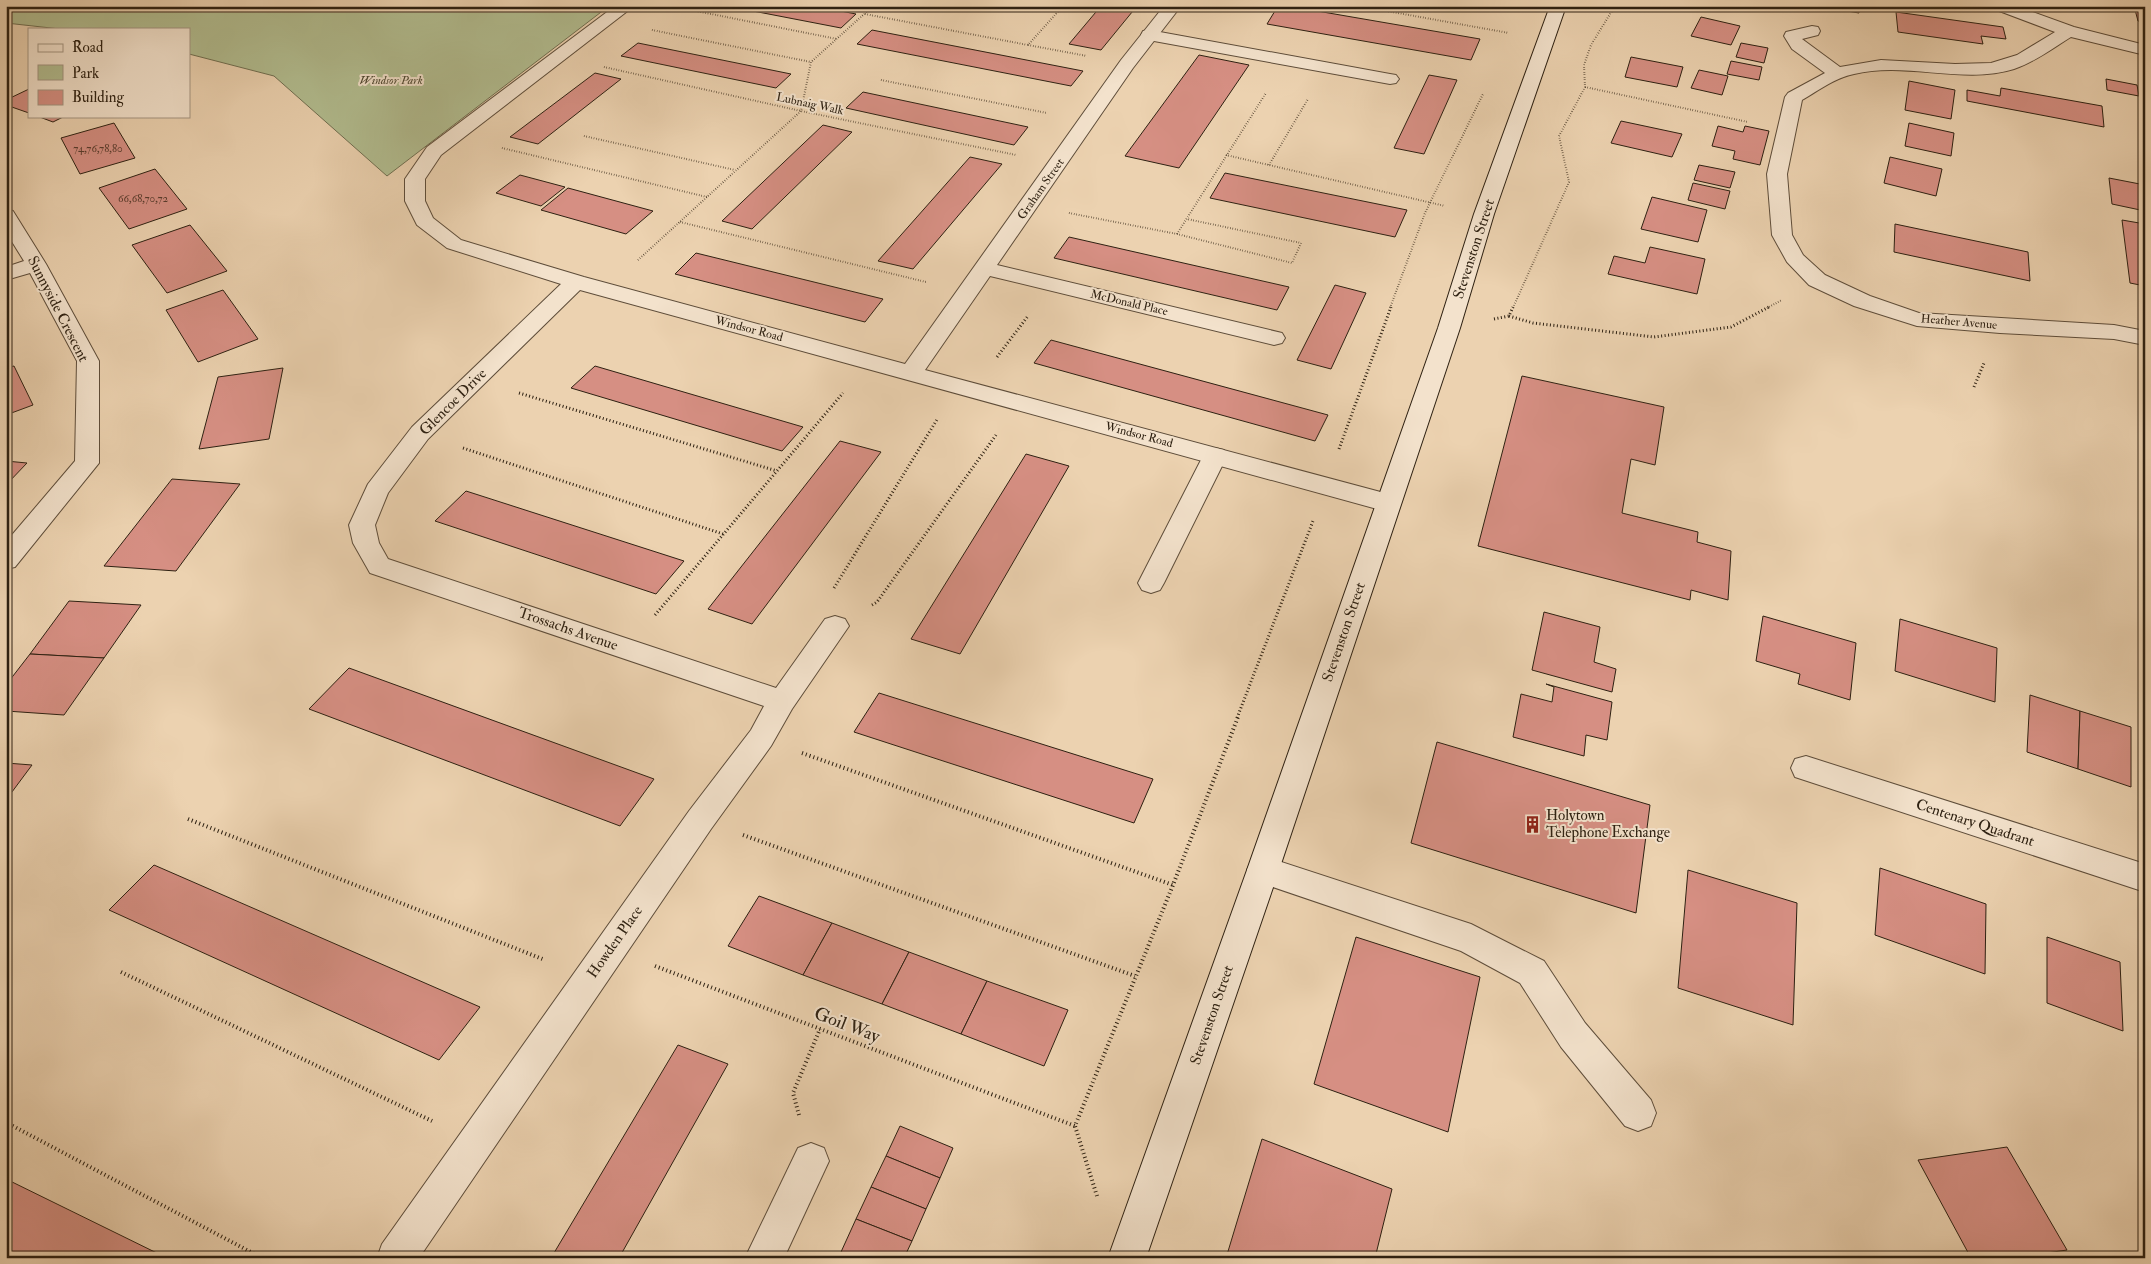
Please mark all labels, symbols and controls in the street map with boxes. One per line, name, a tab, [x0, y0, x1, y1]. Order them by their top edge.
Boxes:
legend	[28, 28, 190, 118]
text: Road	[72, 38, 104, 57]
text: Park	[72, 64, 99, 83]
park label: Windsor Park	[359, 73, 423, 88]
text: Building	[72, 88, 124, 107]
street label: Lubnaig Walk	[775, 90, 845, 118]
house number: 74,76,78,80	[73, 142, 123, 155]
street label: Graham Street	[1014, 155, 1068, 223]
house number: 66,68,70,72	[118, 192, 168, 205]
street label: Stevenston Street	[1449, 196, 1499, 301]
street label: Sunnyside Crescent	[23, 253, 93, 365]
street label: McDonald Place	[1089, 287, 1169, 319]
street label: Heather Avenue	[1920, 311, 1998, 333]
street label: Windsor Road	[713, 313, 785, 345]
street label: Glencoe Drive	[415, 364, 491, 440]
street label: Windsor Road	[1103, 419, 1175, 451]
street label: Stevenston Street	[1318, 580, 1370, 684]
street label: Trossachs Avenue	[516, 603, 620, 655]
street label: Centenary Quadrant	[1913, 795, 2037, 851]
place label: Holytown Telephone Exchange	[1546, 806, 1670, 843]
building icon: Holytown Telephone Exchange	[1522, 814, 1542, 834]
street label: Howden Place	[583, 902, 647, 982]
street label: Stevenston Street	[1186, 963, 1238, 1067]
street label: Goil Way	[811, 1002, 884, 1048]

